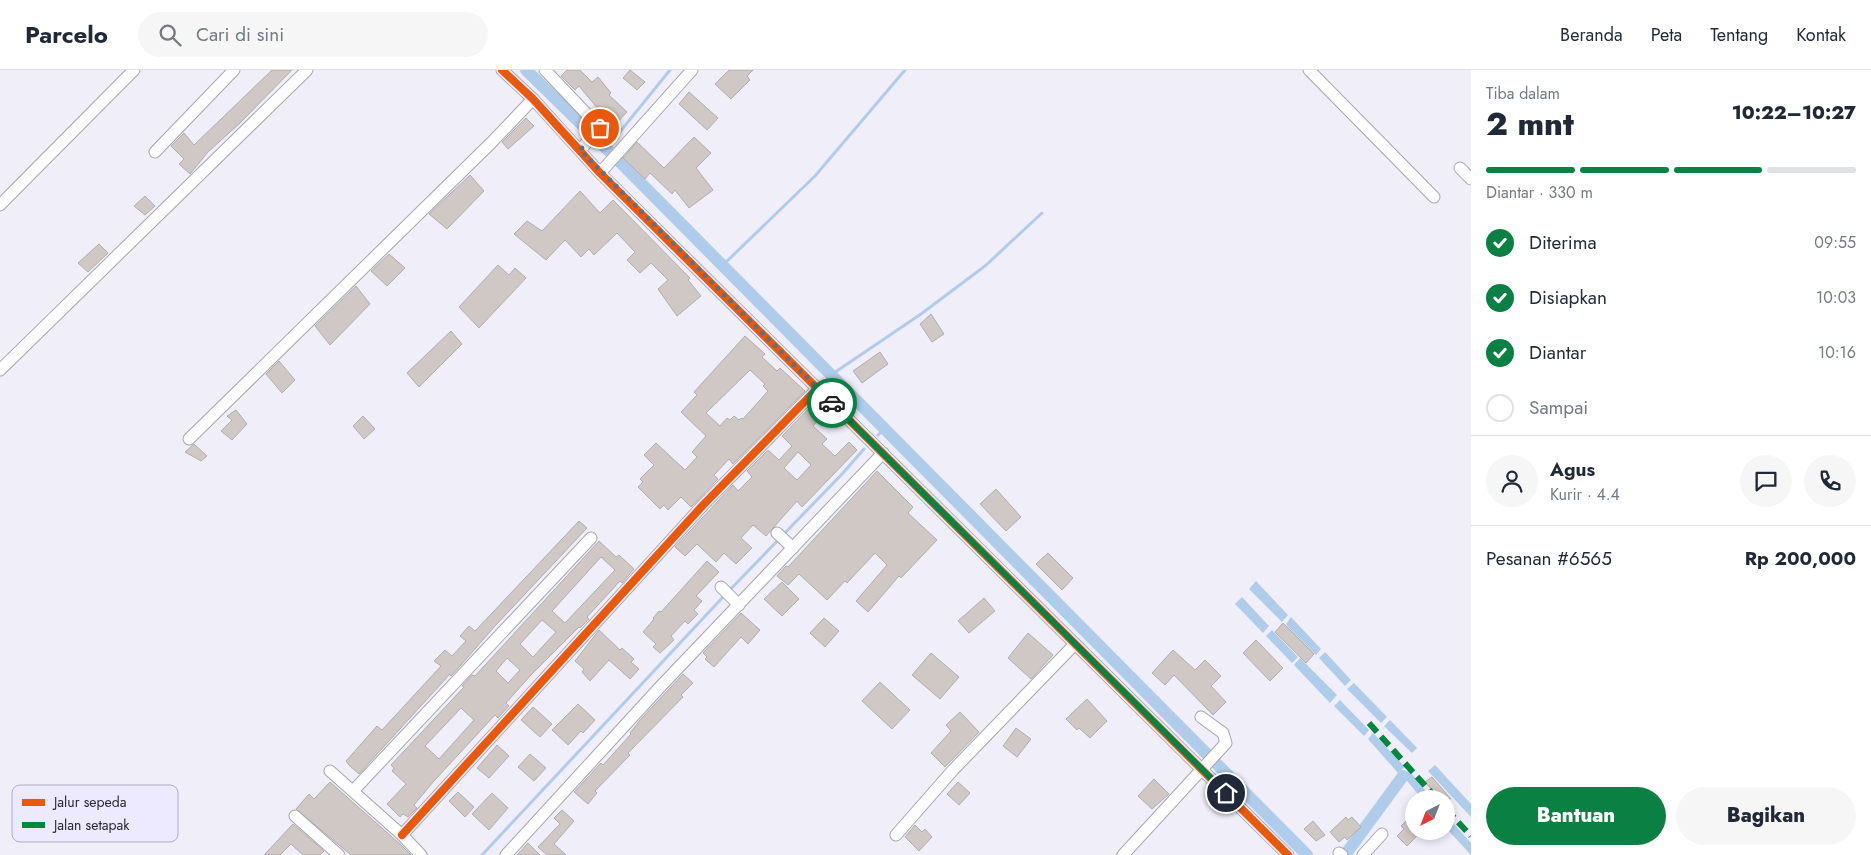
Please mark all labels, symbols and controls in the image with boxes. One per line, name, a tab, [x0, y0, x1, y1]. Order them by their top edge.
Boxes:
search box	[138, 12, 488, 57]
text: Parcelo	[25, 17, 108, 52]
icon: search	[156, 21, 184, 49]
text: Cari di sini	[196, 21, 284, 48]
text: Beranda	[1560, 22, 1623, 48]
text: Peta	[1651, 22, 1682, 48]
text: Tentang	[1710, 22, 1768, 48]
text: Kontak	[1796, 22, 1846, 48]
text: Tiba dalam	[1486, 82, 1560, 105]
text: 10:22–10:27	[1732, 99, 1856, 126]
text: 2 mnt	[1486, 101, 1574, 147]
pin	[579, 107, 621, 149]
icon: bag	[586, 114, 614, 142]
text: Diantar · 330 m	[1486, 181, 1593, 204]
icon: check	[1486, 229, 1514, 257]
text: Diterima	[1529, 229, 1597, 256]
text: 09:55	[1814, 231, 1856, 254]
icon: check	[1486, 284, 1514, 312]
text: Disiapkan	[1529, 284, 1607, 311]
text: 10:03	[1816, 286, 1856, 309]
icon: check	[1486, 339, 1514, 367]
text: Diantar	[1529, 339, 1586, 366]
text: 10:16	[1818, 341, 1856, 364]
courier	[807, 378, 857, 428]
icon: car	[818, 389, 846, 417]
text: Sampai	[1529, 394, 1588, 421]
button: person	[1486, 455, 1538, 507]
button: chat	[1740, 455, 1792, 507]
button: phone	[1804, 455, 1856, 507]
text: Agus	[1550, 456, 1595, 483]
text: Kurir · 4.4	[1550, 483, 1620, 506]
text: Pesanan #6565	[1486, 545, 1612, 572]
text: Rp 200,000	[1745, 545, 1856, 572]
pin	[1205, 772, 1247, 814]
icon: home	[1212, 779, 1240, 807]
legend	[12, 785, 178, 842]
button: Bantuan	[1486, 787, 1666, 845]
button: Bagikan	[1676, 787, 1856, 845]
north arrow	[1405, 790, 1455, 840]
map controls	[1405, 790, 1455, 840]
text: Jalur sepeda	[52, 792, 126, 812]
text: Jalan setapak	[52, 815, 130, 835]

